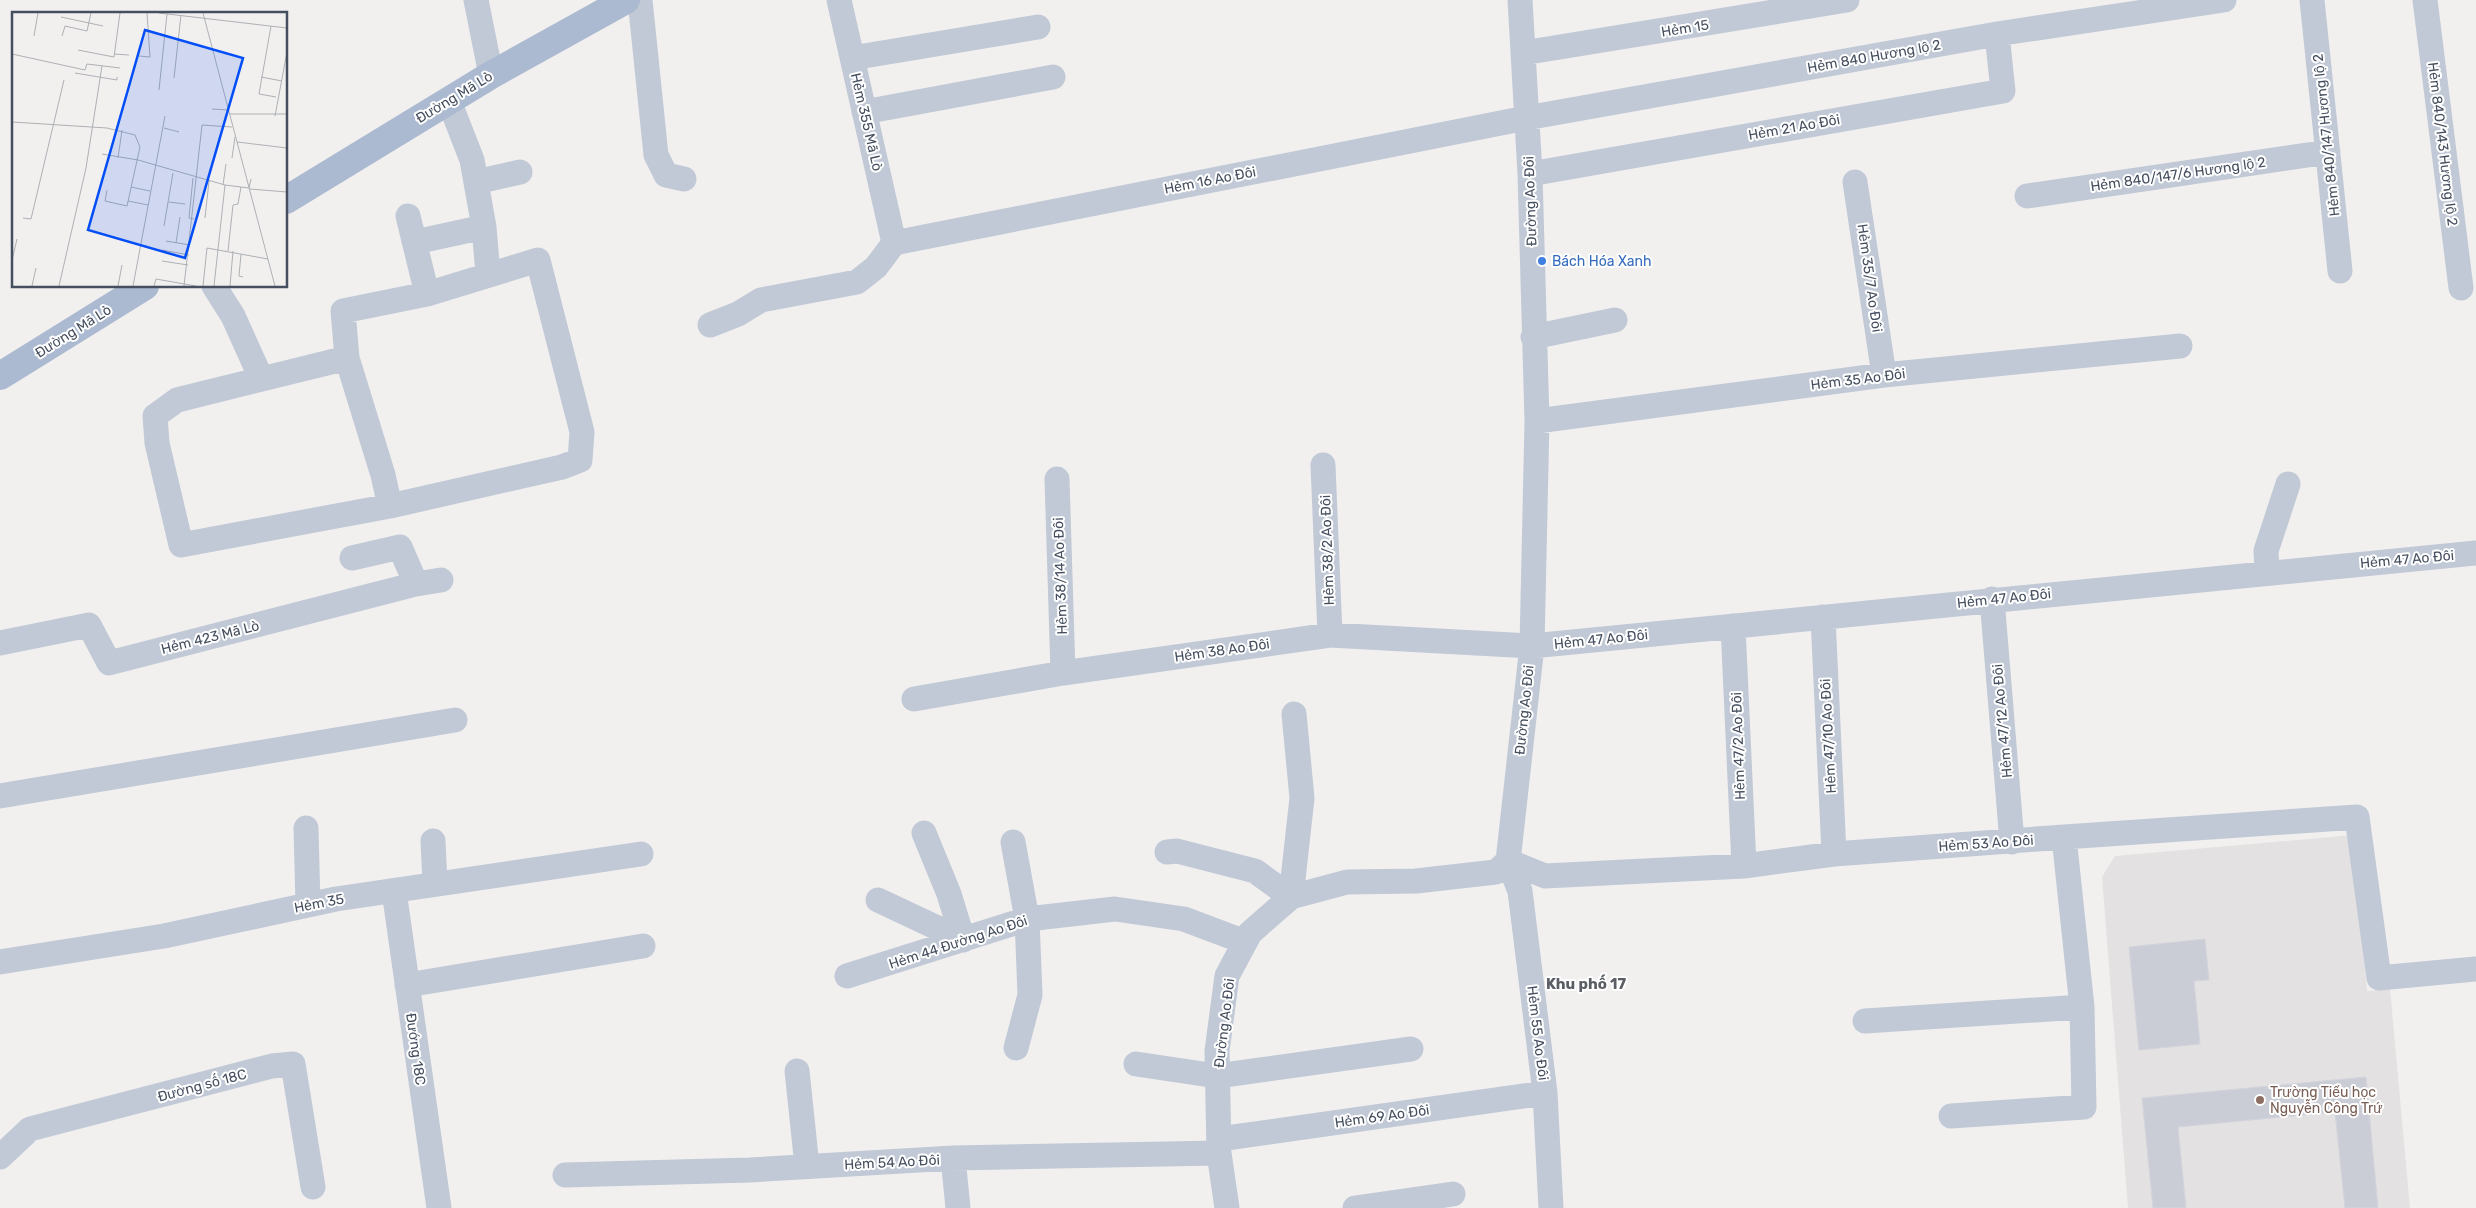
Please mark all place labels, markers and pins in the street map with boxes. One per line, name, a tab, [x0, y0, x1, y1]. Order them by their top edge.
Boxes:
place label: Bách Hóa Xanh	[1552, 253, 1652, 270]
marker: Bách Hóa Xanh	[1536, 255, 1548, 267]
place label: Trường Tiểu học Nguyễn Công Trứ	[2270, 1084, 2383, 1117]
marker: Trường Tiểu học Nguyễn Công Trứ	[2254, 1094, 2266, 1106]

